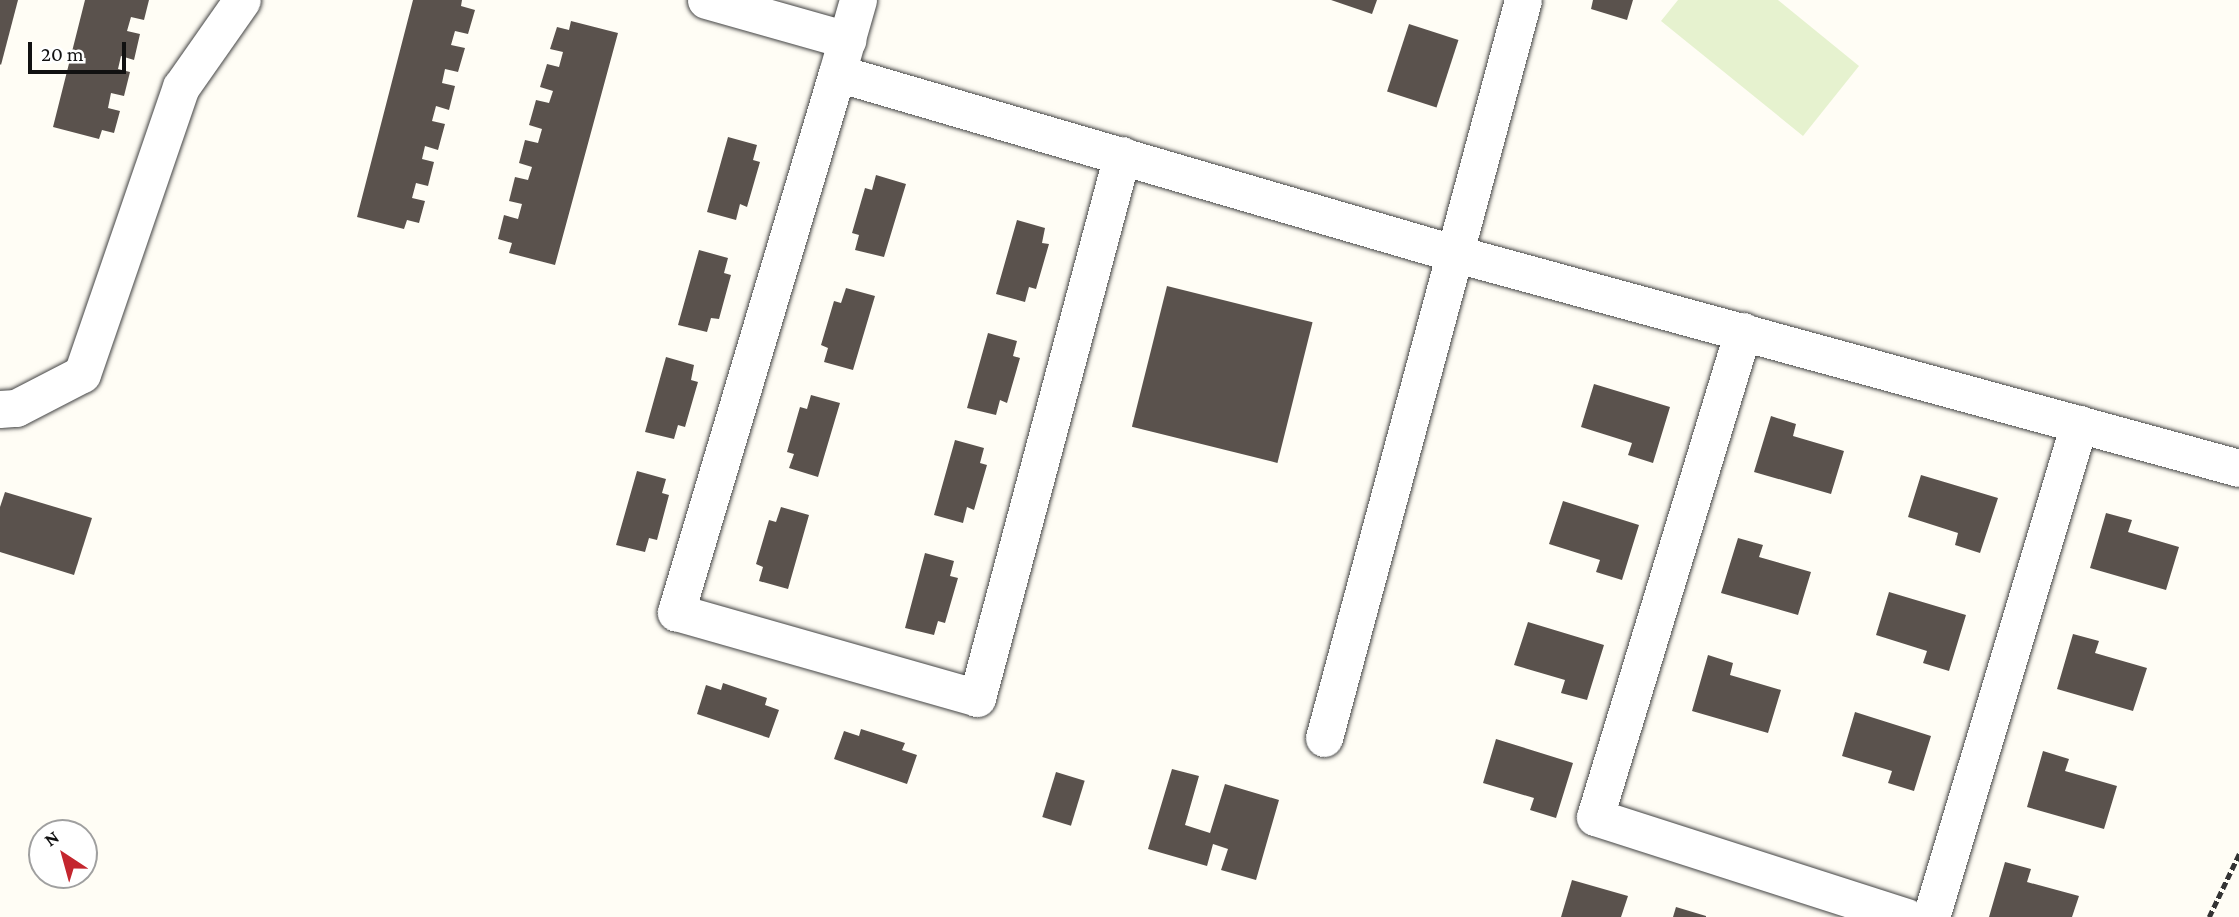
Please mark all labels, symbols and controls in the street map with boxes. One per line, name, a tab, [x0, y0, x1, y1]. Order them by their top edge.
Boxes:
scale bar	[32, 28, 130, 72]
text: 20 m	[41, 42, 84, 66]
north arrow	[28, 819, 98, 889]
text: N	[40, 826, 63, 851]

